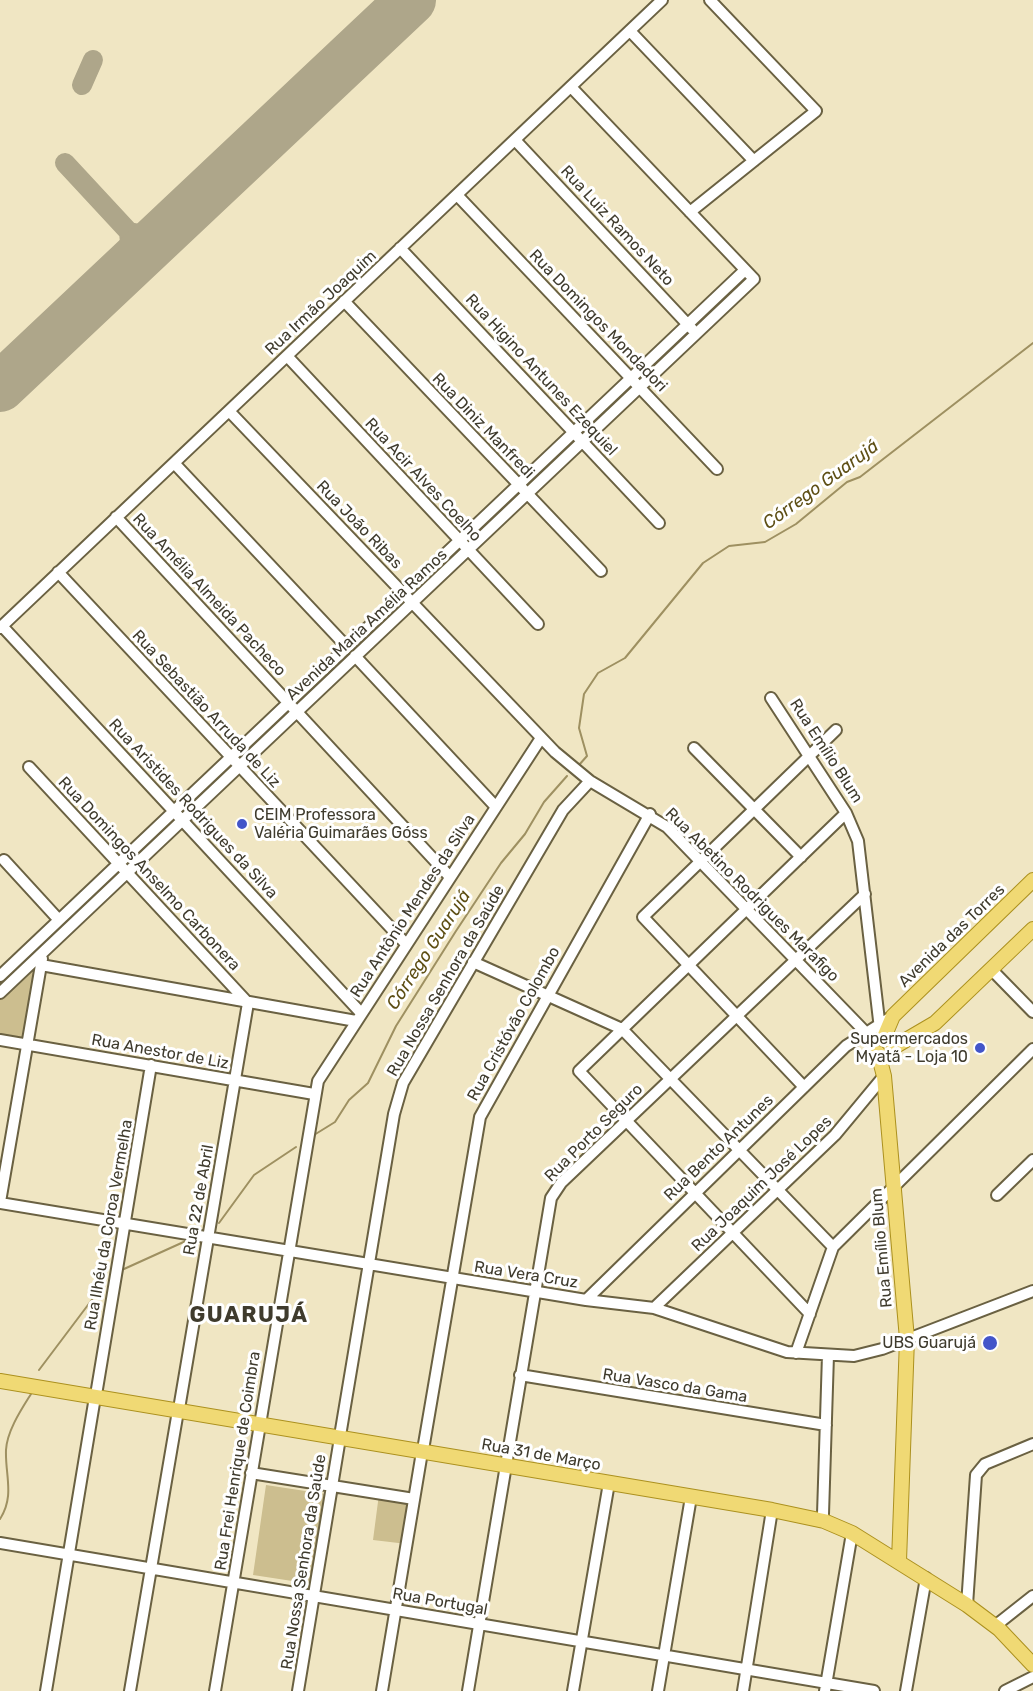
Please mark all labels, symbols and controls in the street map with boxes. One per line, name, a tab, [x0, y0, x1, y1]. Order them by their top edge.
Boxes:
street label: Rua Luiz Ramos Neto	[556, 162, 678, 290]
street label: Rua Domingos Mondadori	[525, 246, 671, 396]
street label: Rua Irmão Joaquim	[261, 247, 381, 359]
street label: Rua Higino Antunes Ezequiel	[461, 290, 621, 460]
street label: Rua Diniz Manfredi	[428, 369, 538, 483]
street label: Rua Acir Alves Coelho	[361, 414, 485, 546]
water label: Córrego Guarujá	[759, 436, 883, 534]
street label: Rua João Ribas	[312, 477, 406, 573]
street label: Rua Amélia Almeida Pacheco	[128, 510, 290, 680]
street label: Avenida Maria Amélia Ramos	[283, 545, 451, 705]
street label: Rua Sebastião Arruda de Liz	[128, 626, 284, 792]
street label: Rua Emílio Blum	[785, 695, 867, 807]
street label: Rua Aristides Rodrigues da Silva	[104, 715, 282, 903]
street label: Rua Domingos Anselmo Carbonera	[54, 773, 244, 975]
street label: Rua Abetino Rodrigues Marafigo	[661, 804, 843, 986]
place label: CEIM Professora Valéria Guimarães Góss	[254, 805, 428, 843]
street label: Rua Antônio Mendes da Silva	[347, 811, 479, 1001]
marker: CEIM Professora Valéria Guimarães Góss	[235, 817, 249, 831]
street label: Avenida das Torres	[895, 880, 1009, 992]
street label: Rua Nossa Senhora da Saúde	[383, 882, 509, 1080]
water label: Córrego Guarujá	[382, 886, 476, 1014]
street label: Rua Cristóvão Colombo	[464, 944, 564, 1104]
place label: Supermercados Myatã - Loja 10	[850, 1029, 968, 1067]
street label: Rua Anestor de Liz	[90, 1030, 230, 1074]
marker: Supermercados Myatã - Loja 10	[973, 1041, 987, 1055]
street label: Rua Porto Seguro	[541, 1080, 647, 1186]
street label: Rua Bento Antunes	[660, 1091, 778, 1205]
street label: Rua Joaquim José Lopes	[688, 1112, 836, 1256]
street label: Rua Ilhéu da Coroa Vermelha	[81, 1118, 137, 1332]
street label: Rua 22 de Abril	[180, 1143, 218, 1257]
street label: Rua Emílio Blum	[867, 1187, 897, 1309]
street label: Rua Vera Cruz	[473, 1257, 579, 1293]
district label: GUARUJÁ	[190, 1303, 308, 1329]
place label: UBS Guarujá	[882, 1333, 976, 1353]
marker: UBS Guarujá	[981, 1334, 999, 1352]
street label: Rua Frei Henrique de Coimbra	[211, 1350, 265, 1572]
street label: Rua Vasco da Gama	[601, 1365, 749, 1407]
street label: Rua 31 de Março	[480, 1435, 602, 1475]
street label: Rua Nossa Senhora da Saúde	[277, 1453, 331, 1671]
street label: Rua Portugal	[391, 1584, 489, 1620]

